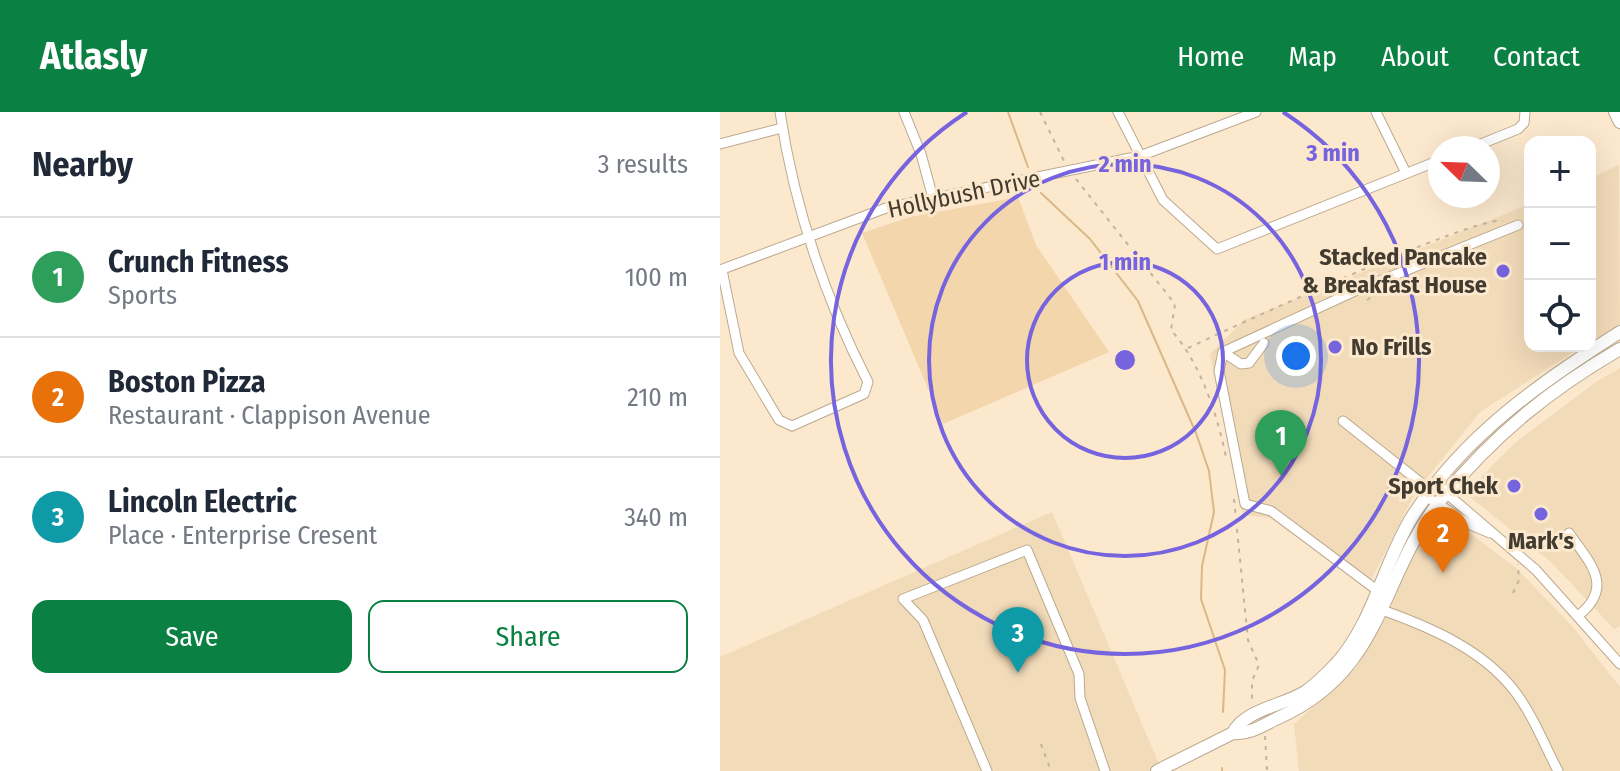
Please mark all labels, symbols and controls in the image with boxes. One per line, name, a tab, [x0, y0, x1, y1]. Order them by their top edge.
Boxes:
text: Atlasly	[40, 33, 147, 79]
text: Home	[1177, 40, 1244, 73]
text: Map	[1288, 40, 1337, 73]
text: About	[1381, 40, 1449, 73]
text: Contact	[1493, 40, 1580, 73]
north arrow	[1428, 136, 1500, 208]
map controls	[1524, 136, 1596, 352]
button: +	[1524, 136, 1596, 208]
text: 3 min	[1305, 139, 1360, 167]
text: Nearby	[32, 144, 133, 185]
text: 3 results	[598, 149, 688, 180]
text: 2 min	[1097, 150, 1152, 178]
street label: Hollybush Drive	[885, 164, 1043, 224]
button: −	[1524, 208, 1596, 280]
place label: Stacked Pancake & Breakfast House	[1302, 243, 1487, 299]
text: Crunch Fitness	[108, 244, 289, 280]
text: 1 min	[1099, 248, 1151, 276]
text: 1	[53, 262, 64, 293]
text: 100 m	[625, 262, 688, 293]
marker: Stacked Pancake & Breakfast House	[1494, 262, 1512, 280]
text: Sports	[108, 280, 177, 311]
button: locate	[1524, 280, 1596, 352]
place label: No Frills	[1351, 333, 1432, 361]
your location	[1276, 336, 1316, 376]
marker: No Frills	[1326, 338, 1344, 356]
centre of rings	[1111, 346, 1139, 374]
text: Boston Pizza	[108, 364, 266, 400]
text: 2	[52, 382, 64, 413]
text: 210 m	[627, 382, 688, 413]
text: Restaurant · Clappison Avenue	[108, 400, 431, 431]
pin: 1	[1255, 410, 1307, 476]
place label: Sport Chek	[1388, 472, 1499, 500]
marker: Sport Chek	[1505, 477, 1523, 495]
text: Lincoln Electric	[108, 484, 297, 520]
text: 3	[52, 502, 64, 533]
text: 340 m	[624, 502, 688, 533]
marker: Mark's	[1532, 505, 1550, 523]
pin: 2	[1417, 507, 1469, 573]
text: Place · Enterprise Cresent	[108, 520, 377, 551]
place label: Mark's	[1508, 527, 1574, 555]
button: Save	[32, 600, 352, 673]
button: Share	[368, 600, 688, 673]
pin: 3	[992, 607, 1044, 673]

